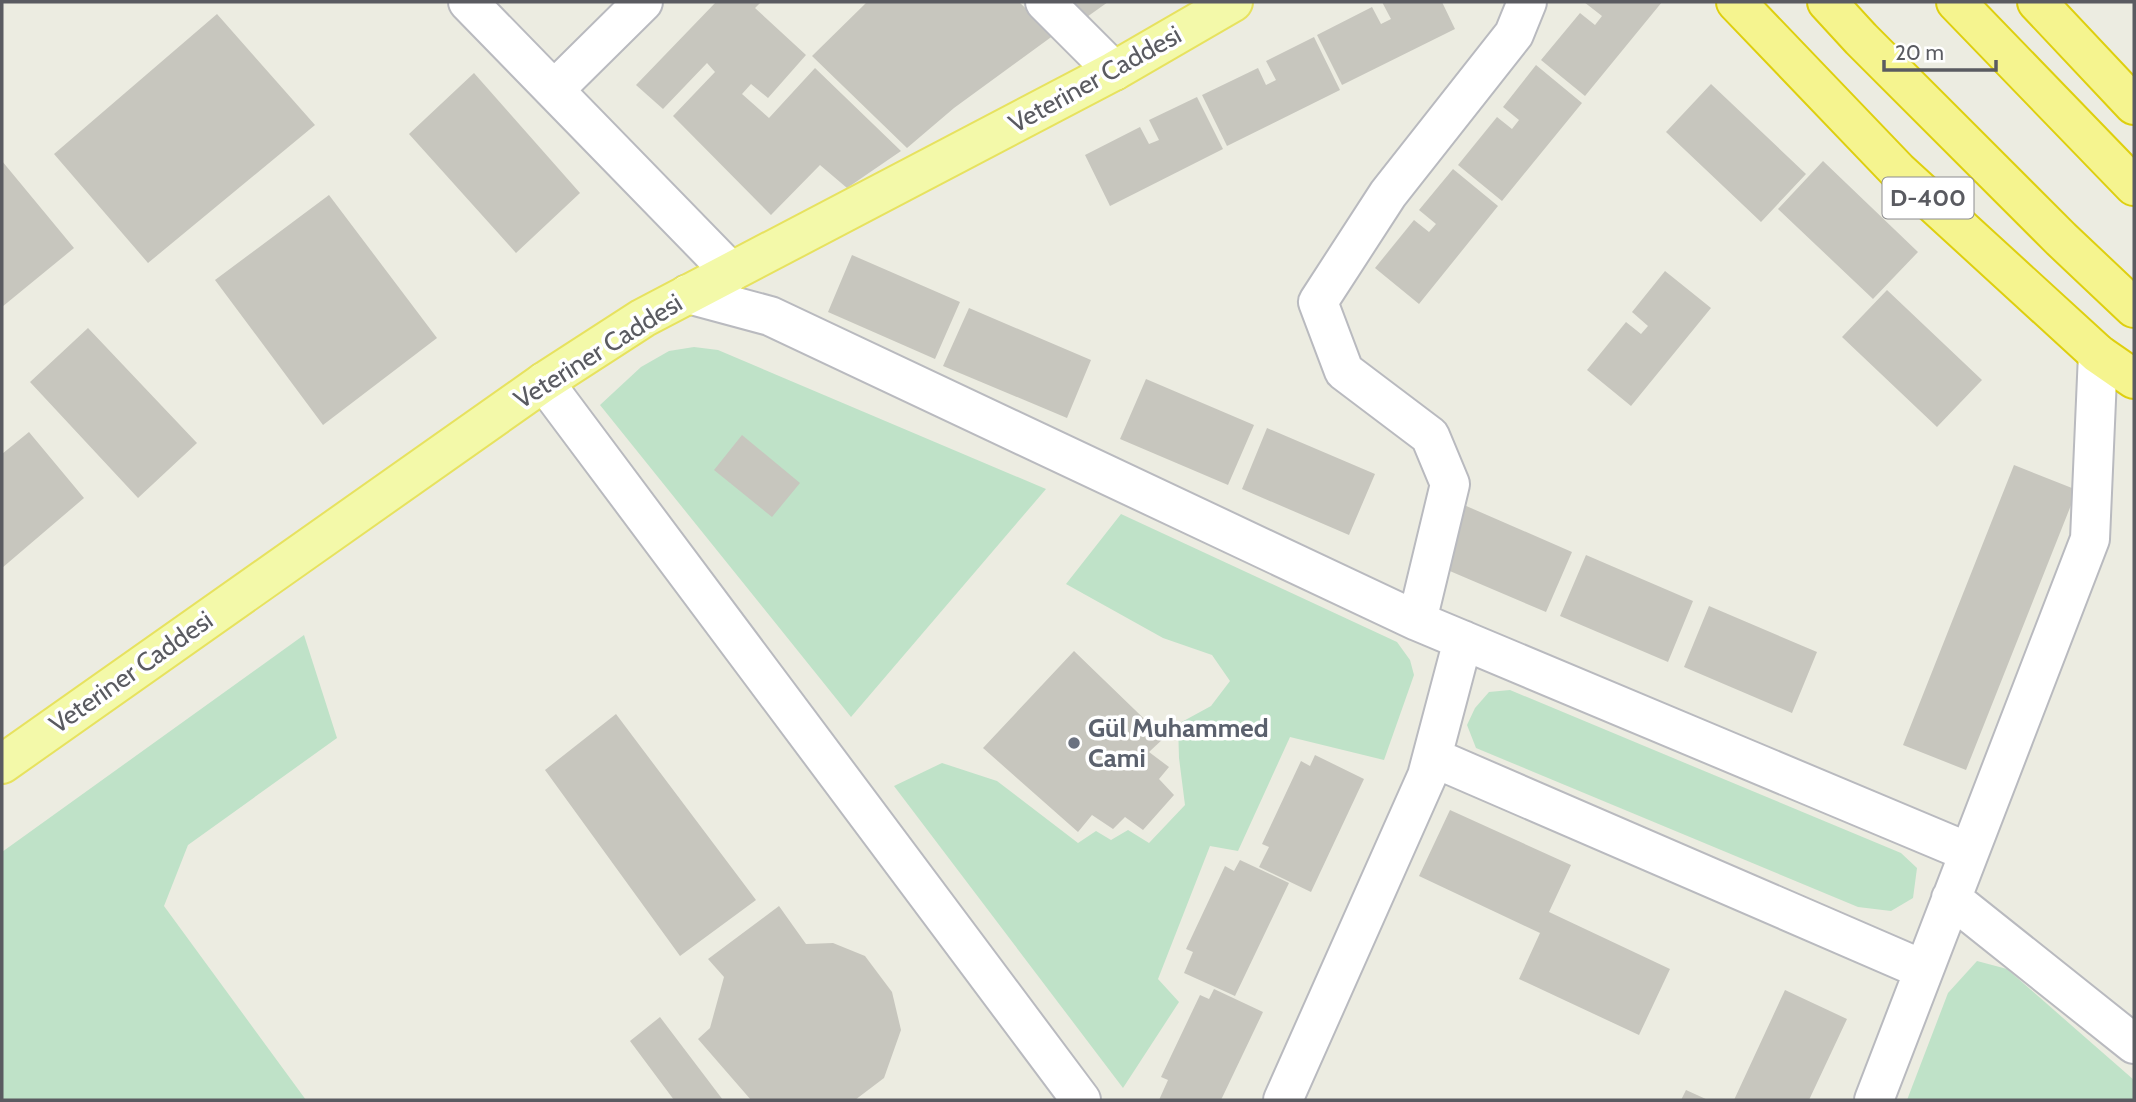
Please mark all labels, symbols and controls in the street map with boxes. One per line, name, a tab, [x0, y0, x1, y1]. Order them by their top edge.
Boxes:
street label: Veteriner Caddesi	[1003, 18, 1187, 140]
scale bar	[1884, 28, 1996, 72]
text: 20 m	[1895, 40, 1944, 65]
road number: D-400	[1882, 178, 1974, 218]
street label: Veteriner Caddesi	[508, 287, 688, 415]
street label: Veteriner Caddesi	[43, 604, 219, 740]
place label: Gül Muhammed Cami	[1088, 712, 1269, 774]
marker: Gül Muhammed Cami	[1066, 735, 1082, 751]

